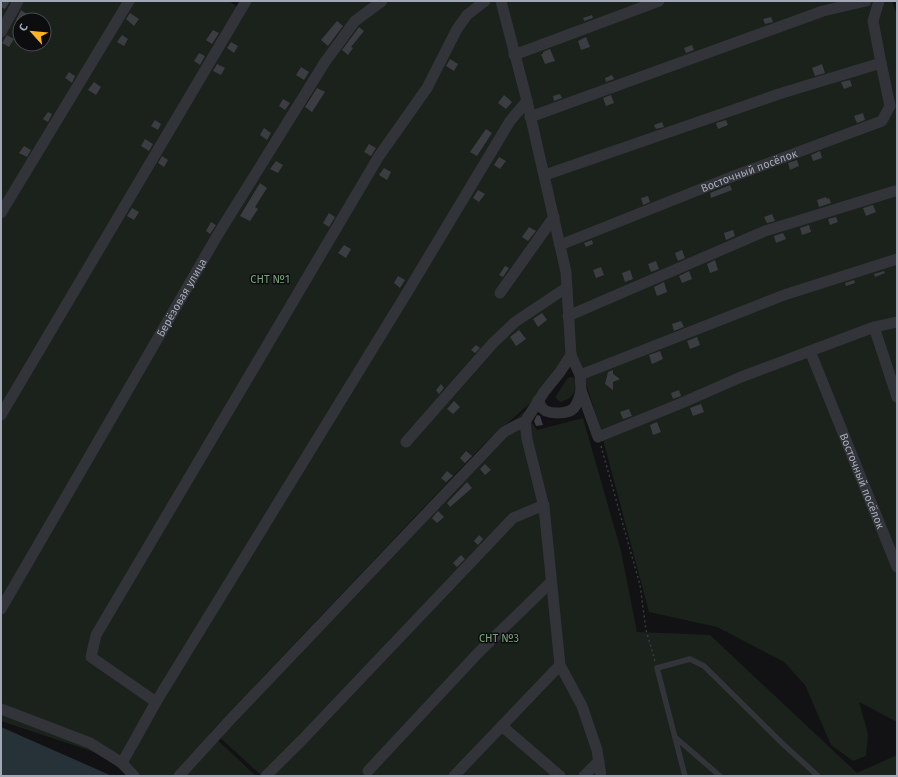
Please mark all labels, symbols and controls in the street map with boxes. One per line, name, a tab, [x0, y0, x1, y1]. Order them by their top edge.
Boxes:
north arrow	[12, 12, 52, 52]
text: С	[16, 21, 31, 33]
street label: Восточный посёлок	[699, 147, 799, 195]
street label: Берёзовая улица	[154, 256, 210, 339]
park label: СНТ №1	[250, 273, 290, 286]
street label: Восточный посёлок	[837, 431, 887, 531]
park label: СНТ №3	[479, 632, 519, 645]

